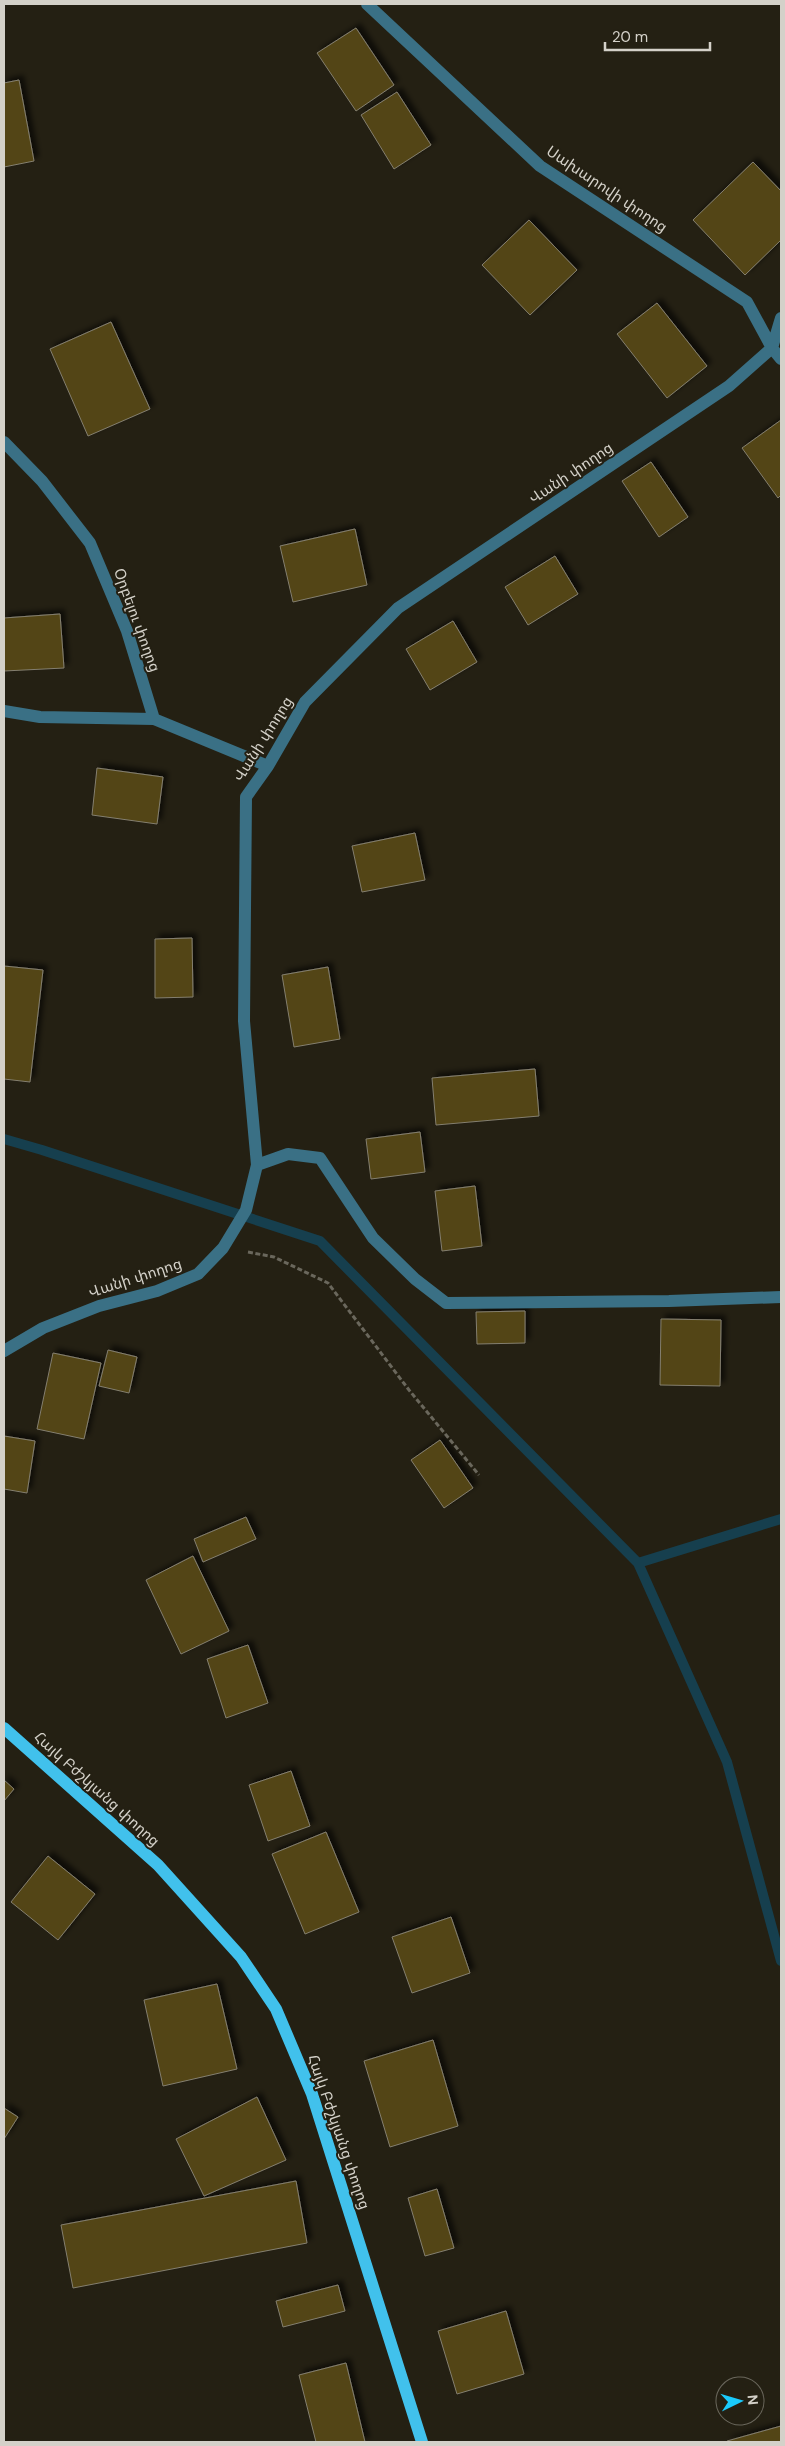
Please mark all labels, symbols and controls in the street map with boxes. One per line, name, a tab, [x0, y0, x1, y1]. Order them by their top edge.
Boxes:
scale bar	[605, 20, 710, 52]
text: 20 m	[612, 27, 648, 47]
street label: Սախարովի փողոց	[543, 141, 671, 237]
street label: Վանի փողոց	[525, 438, 617, 508]
street label: Օրբելու փողոց	[109, 565, 165, 675]
street label: Վանի փողոց	[229, 693, 297, 785]
street label: Վանի փողոց	[86, 1253, 184, 1303]
street label: Հայկ Բժշկյանց փողոց	[30, 1727, 164, 1851]
street label: Հայկ Բժշկյանց փողոց	[303, 2052, 375, 2212]
north arrow	[715, 2376, 765, 2426]
text: N	[744, 2394, 762, 2406]

